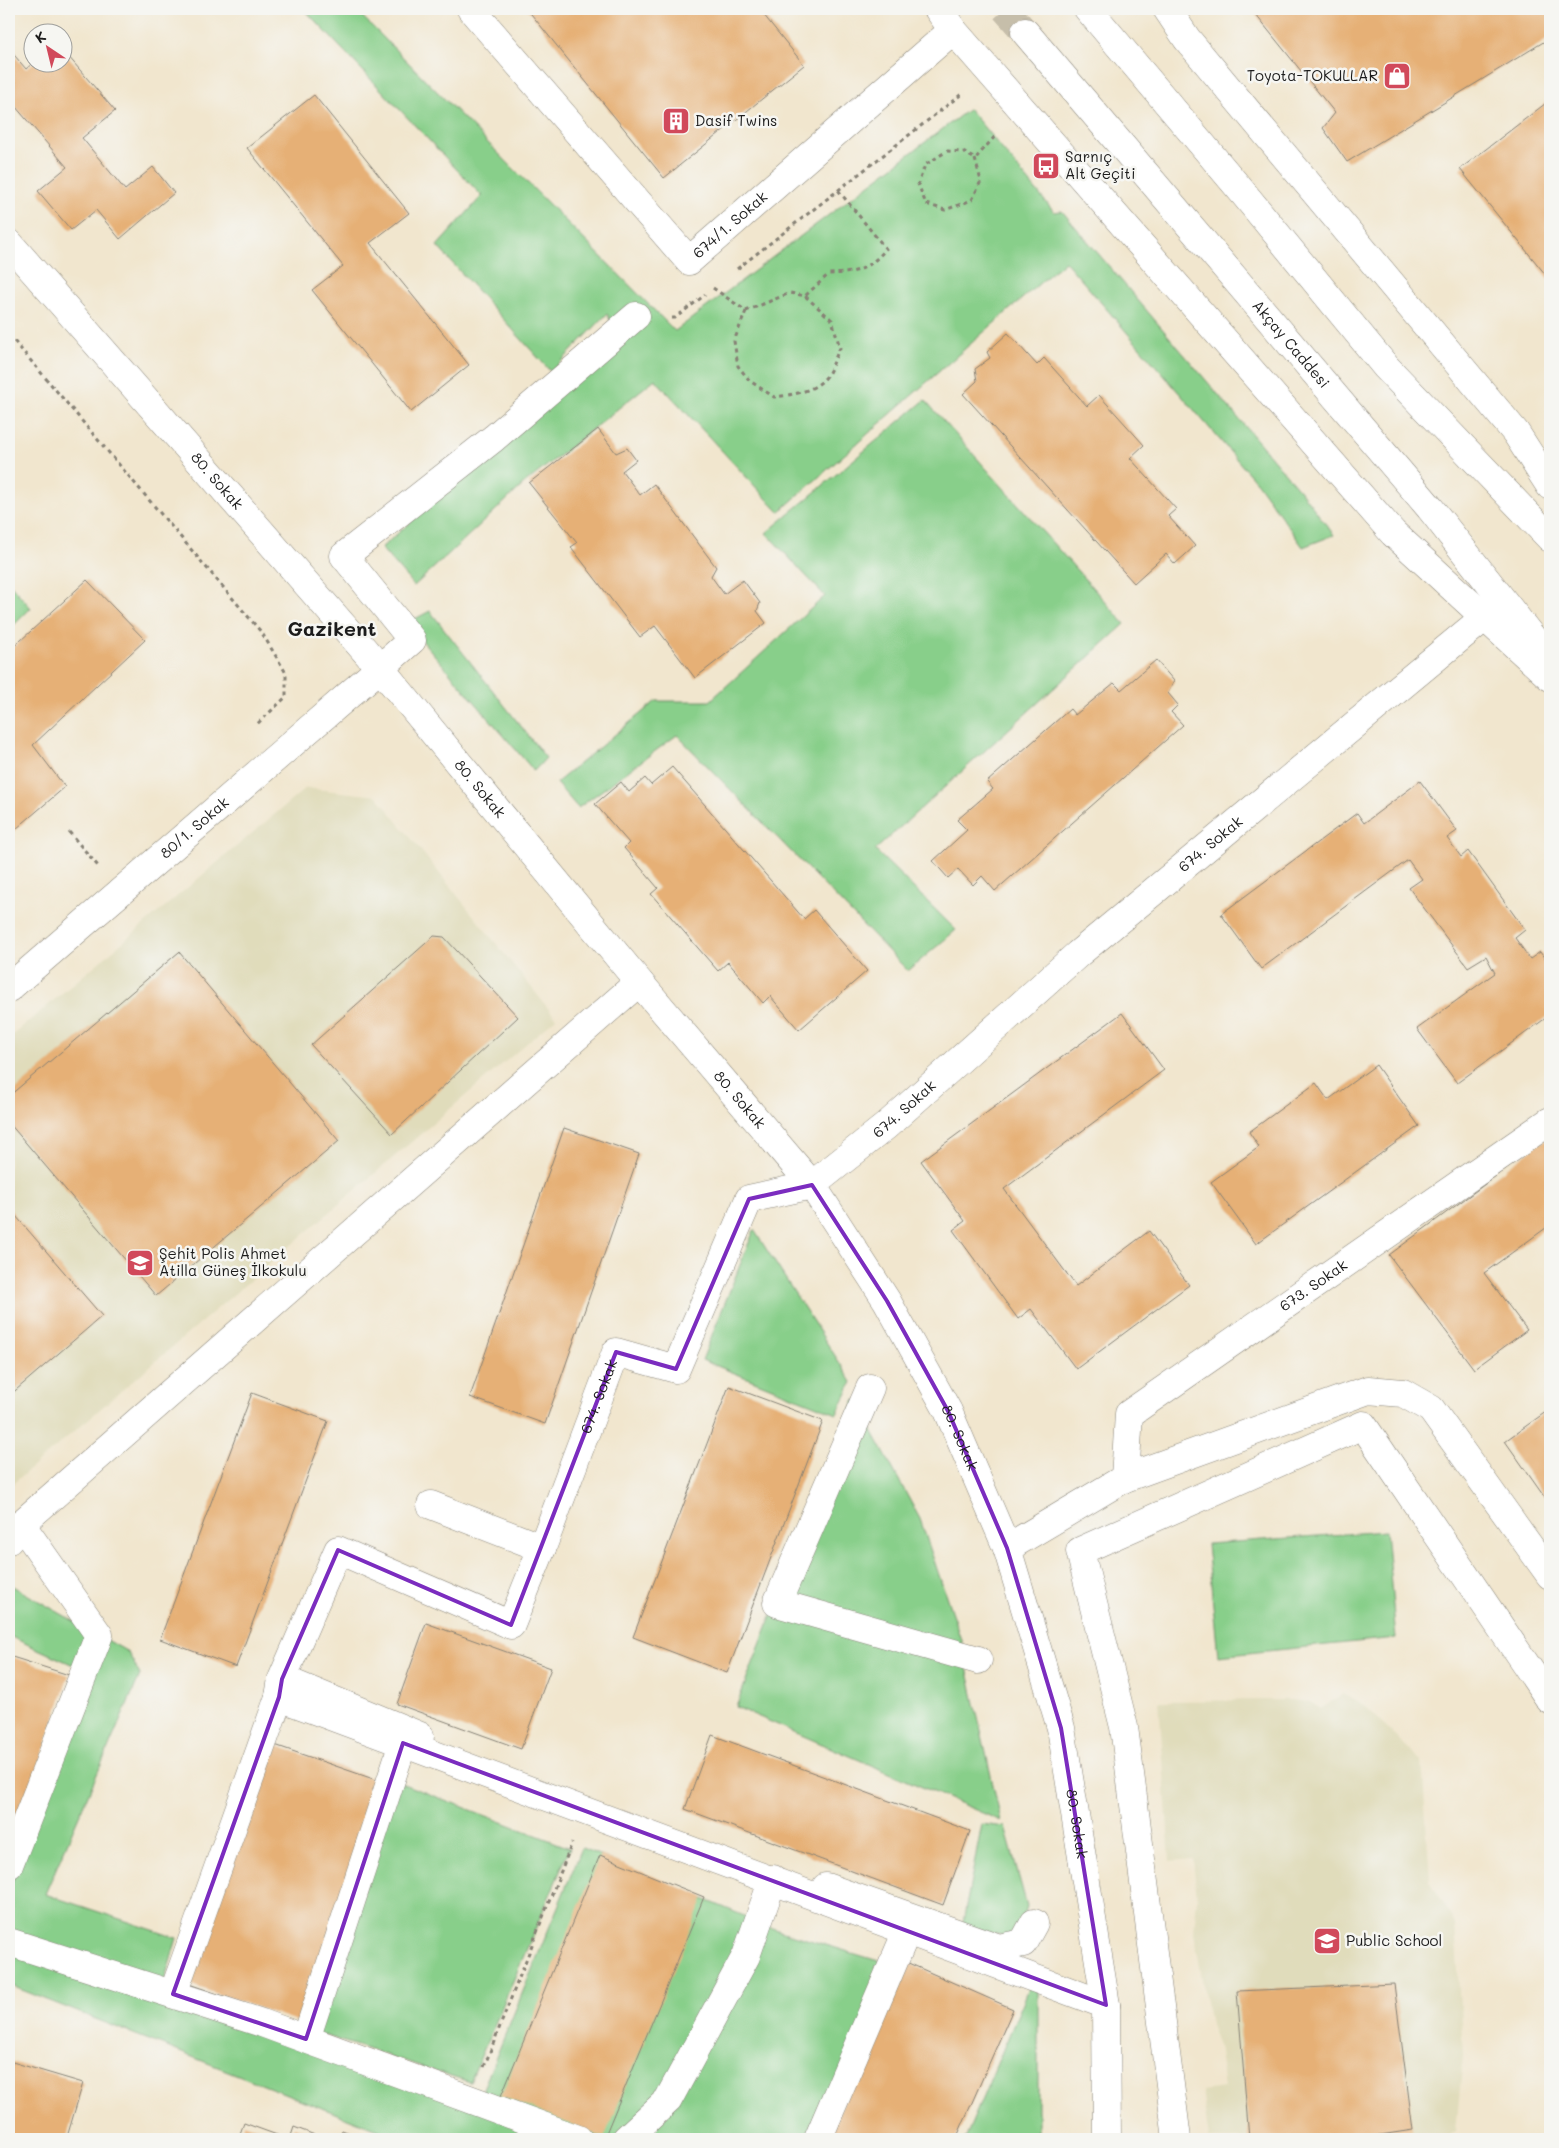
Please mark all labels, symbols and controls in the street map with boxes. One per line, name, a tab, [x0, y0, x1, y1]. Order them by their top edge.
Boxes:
north arrow	[22, 22, 72, 72]
text: K	[31, 27, 49, 47]
shop icon: Toyota-TOKULLAR	[1382, 61, 1412, 91]
place label: Toyota-TOKULLAR	[1247, 65, 1378, 85]
building icon: Dasif Twins	[661, 106, 691, 136]
place label: Dasif Twins	[695, 110, 777, 130]
place label: Sarnıç Alt Geçiti	[1065, 146, 1136, 183]
bus stop icon: Sarnıç Alt Geçiti	[1031, 151, 1061, 181]
street label: 674/1. Sokak	[688, 186, 771, 262]
street label: Akçay Caddesi	[1248, 295, 1335, 392]
street label: 80. Sokak	[187, 447, 248, 513]
district label: Gazikent	[288, 615, 377, 641]
street label: 80. Sokak	[451, 755, 511, 822]
street label: 80/1. Sokak	[155, 792, 233, 863]
street label: 674. Sokak	[1173, 811, 1246, 876]
street label: 80. Sokak	[710, 1066, 771, 1132]
street label: 674. Sokak	[868, 1075, 940, 1142]
place label: Şehit Polis Ahmet Atilla Güneş İlkokulu	[159, 1243, 307, 1280]
school or university icon: Şehit Polis Ahmet Atilla Güneş İlkokulu	[125, 1248, 155, 1278]
street label: 673. Sokak	[1275, 1254, 1351, 1315]
street label: 674. Sokak	[575, 1356, 621, 1436]
street label: 80. Sokak	[937, 1400, 984, 1474]
street label: 80. Sokak	[1062, 1787, 1093, 1860]
school or university icon: Public School	[1312, 1926, 1342, 1956]
place label: Public School	[1346, 1930, 1442, 1950]

